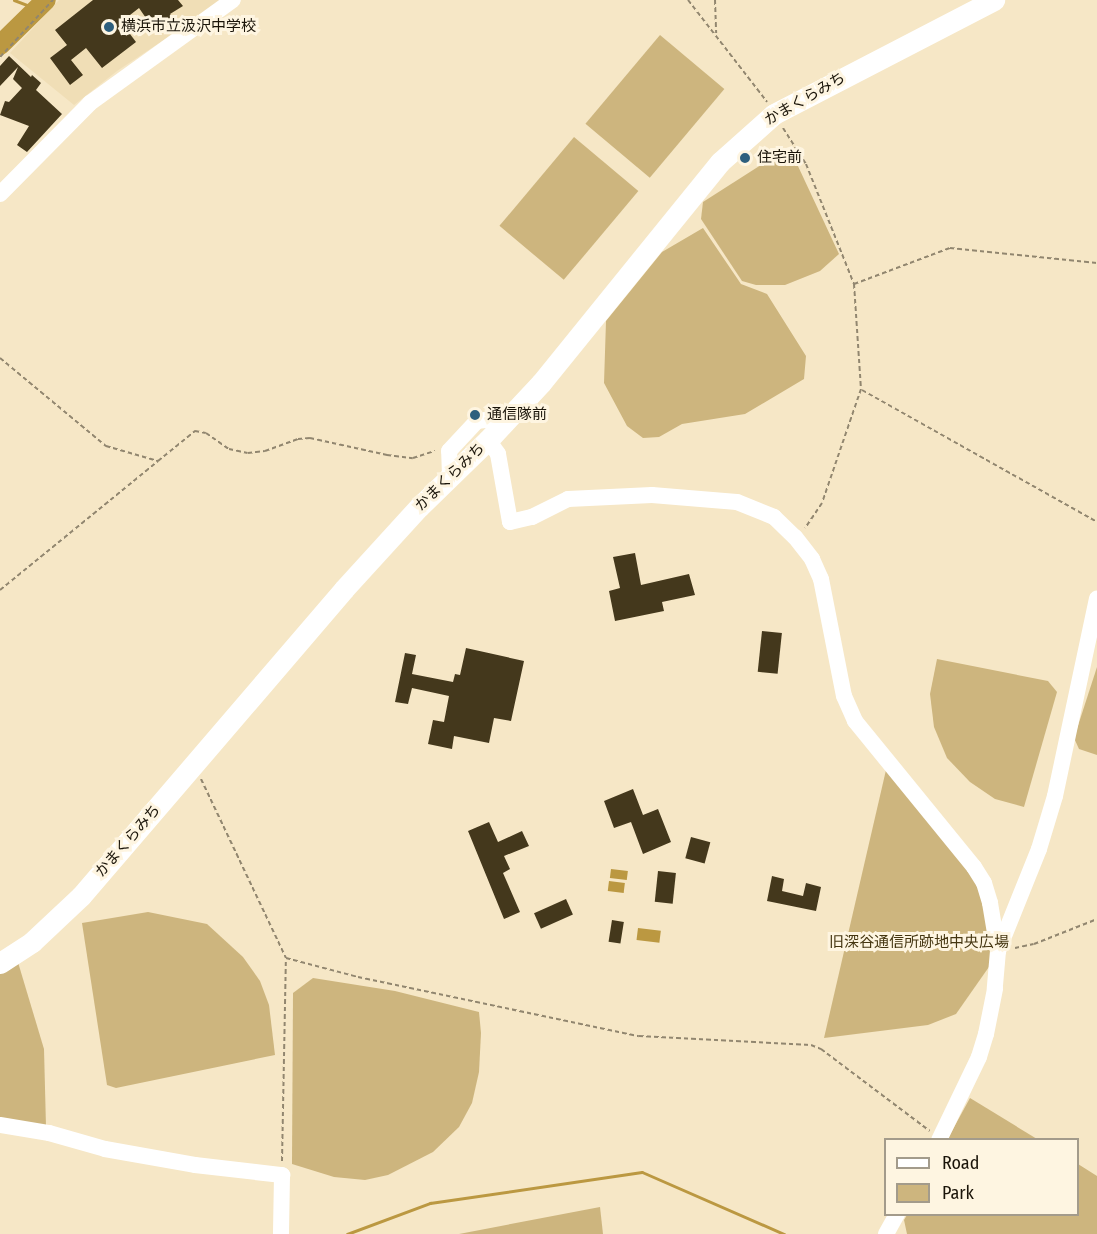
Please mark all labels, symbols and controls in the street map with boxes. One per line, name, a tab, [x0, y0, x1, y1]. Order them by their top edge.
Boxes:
place label: 横浜市立汲沢中学校	[121, 18, 256, 36]
marker: 横浜市立汲沢中学校	[102, 20, 116, 34]
street label: かまくらみち	[762, 69, 848, 129]
place label: 住宅前	[757, 149, 802, 167]
marker: 住宅前	[738, 151, 752, 165]
place label: 通信隊前	[487, 406, 547, 424]
marker: 通信隊前	[468, 408, 482, 422]
street label: かまくらみち	[411, 439, 489, 515]
street label: かまくらみち	[92, 801, 164, 881]
park label: 旧深谷通信所跡地中央広場	[829, 934, 1009, 952]
legend	[884, 1138, 1079, 1216]
text: Road	[942, 1152, 979, 1174]
text: Park	[942, 1182, 974, 1204]

